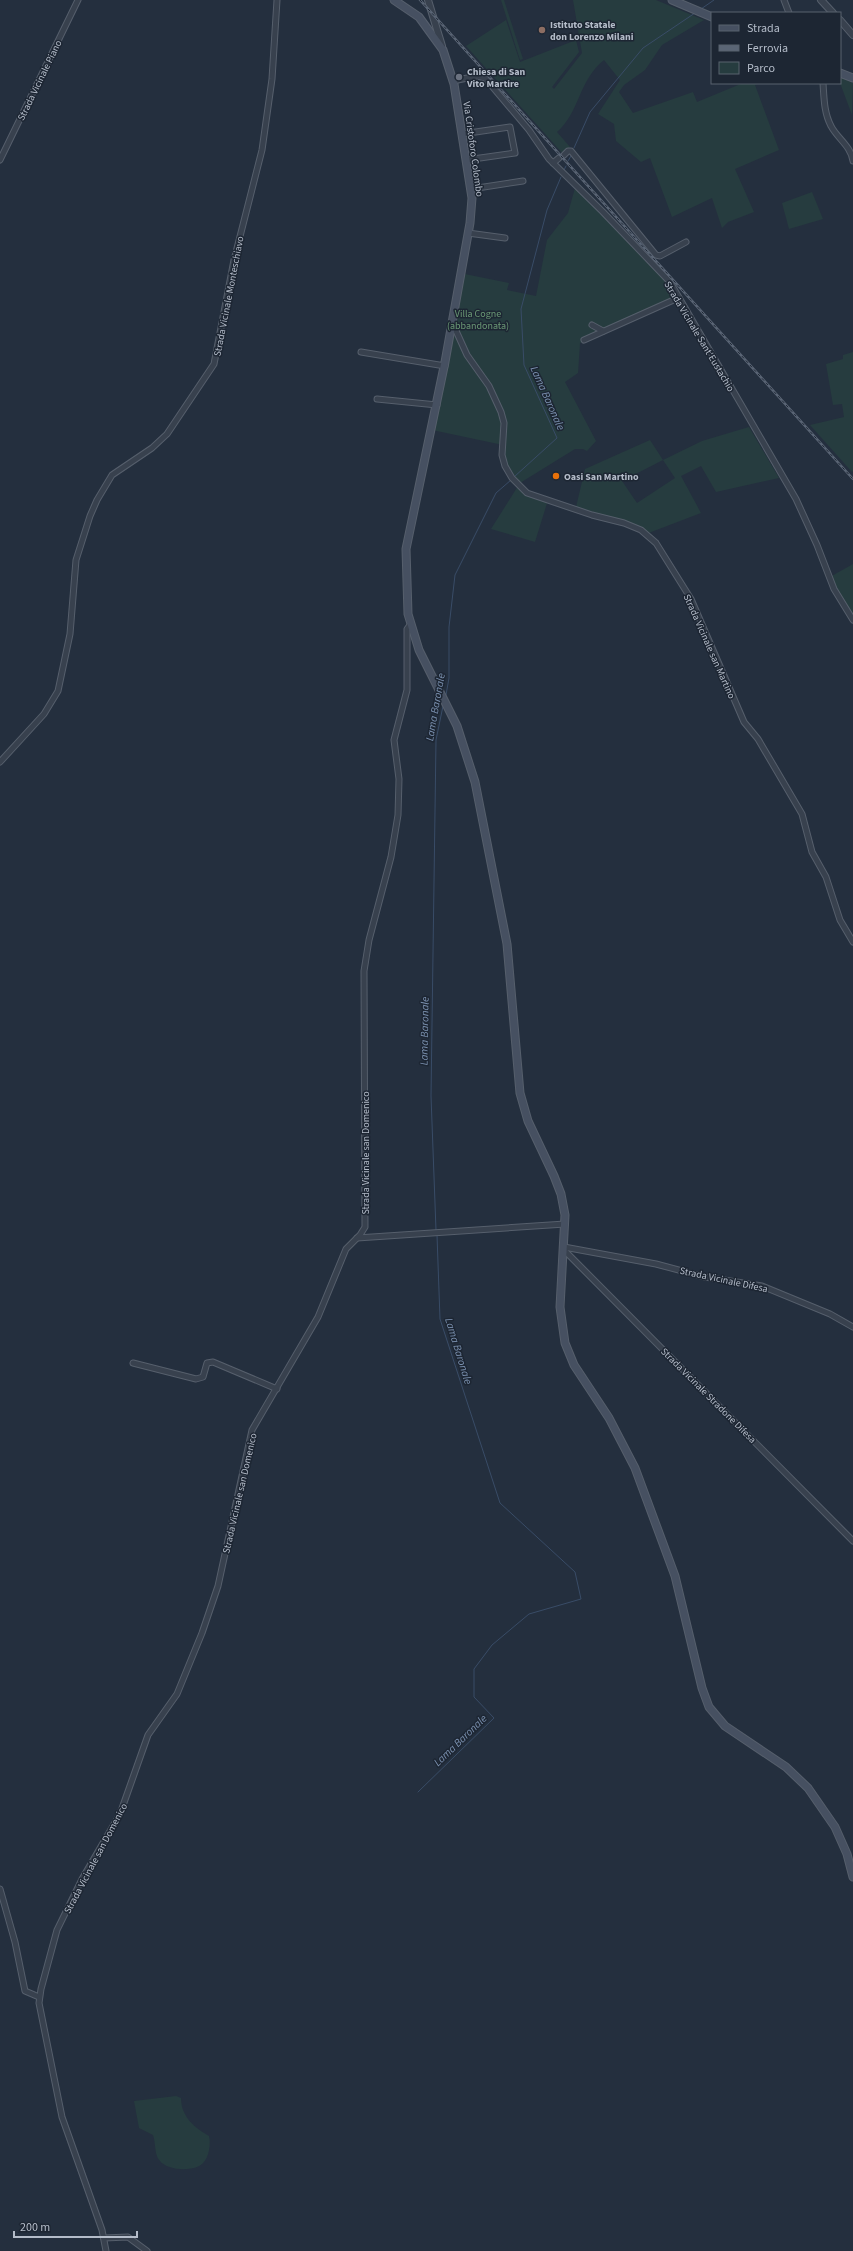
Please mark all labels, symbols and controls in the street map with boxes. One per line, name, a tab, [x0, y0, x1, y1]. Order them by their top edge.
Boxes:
legend	[711, 12, 841, 84]
place label: Istituto Statale don Lorenzo Milani	[550, 18, 634, 44]
text: Strada	[747, 20, 780, 37]
marker: Istituto Statale don Lorenzo Milani	[537, 25, 547, 35]
street label: Strada Vicinale Piano	[14, 38, 65, 123]
text: Ferrovia	[747, 40, 788, 57]
text: Parco	[747, 60, 775, 77]
place label: Chiesa di San Vito Martire	[466, 65, 525, 91]
marker: Chiesa di San Vito Martire	[454, 72, 464, 82]
street label: Via Cristoforo Colombo	[459, 100, 487, 198]
street label: Strada Vicinale Monteschiavo	[210, 235, 248, 357]
street label: Strada Vicinale Sant'Eustachio	[661, 279, 738, 394]
park label: Villa Cogne (abbandonata)	[447, 307, 509, 333]
water label: Lama Baronale	[527, 364, 568, 433]
place label: Oasi San Martino	[564, 470, 639, 484]
marker: Oasi San Martino	[551, 471, 561, 481]
street label: Strada Vicinale san Martino	[680, 592, 739, 701]
water label: Lama Baronale	[422, 672, 449, 742]
water label: Lama Baronale	[416, 996, 433, 1066]
street label: Strada Vicinale san Domenico	[359, 1091, 373, 1215]
street label: Strada Vicinale Difesa	[679, 1264, 769, 1296]
water label: Lama Baronale	[441, 1316, 476, 1386]
street label: Strada Vicinale Stradone Difesa	[657, 1345, 759, 1447]
street label: Strada Vicinale san Domenico	[219, 1432, 261, 1555]
water label: Lama Baronale	[430, 1711, 490, 1770]
street label: Strada Vicinale san Domenico	[61, 1801, 131, 1916]
scale bar	[14, 2213, 137, 2239]
text: 200 m	[20, 2219, 50, 2236]

